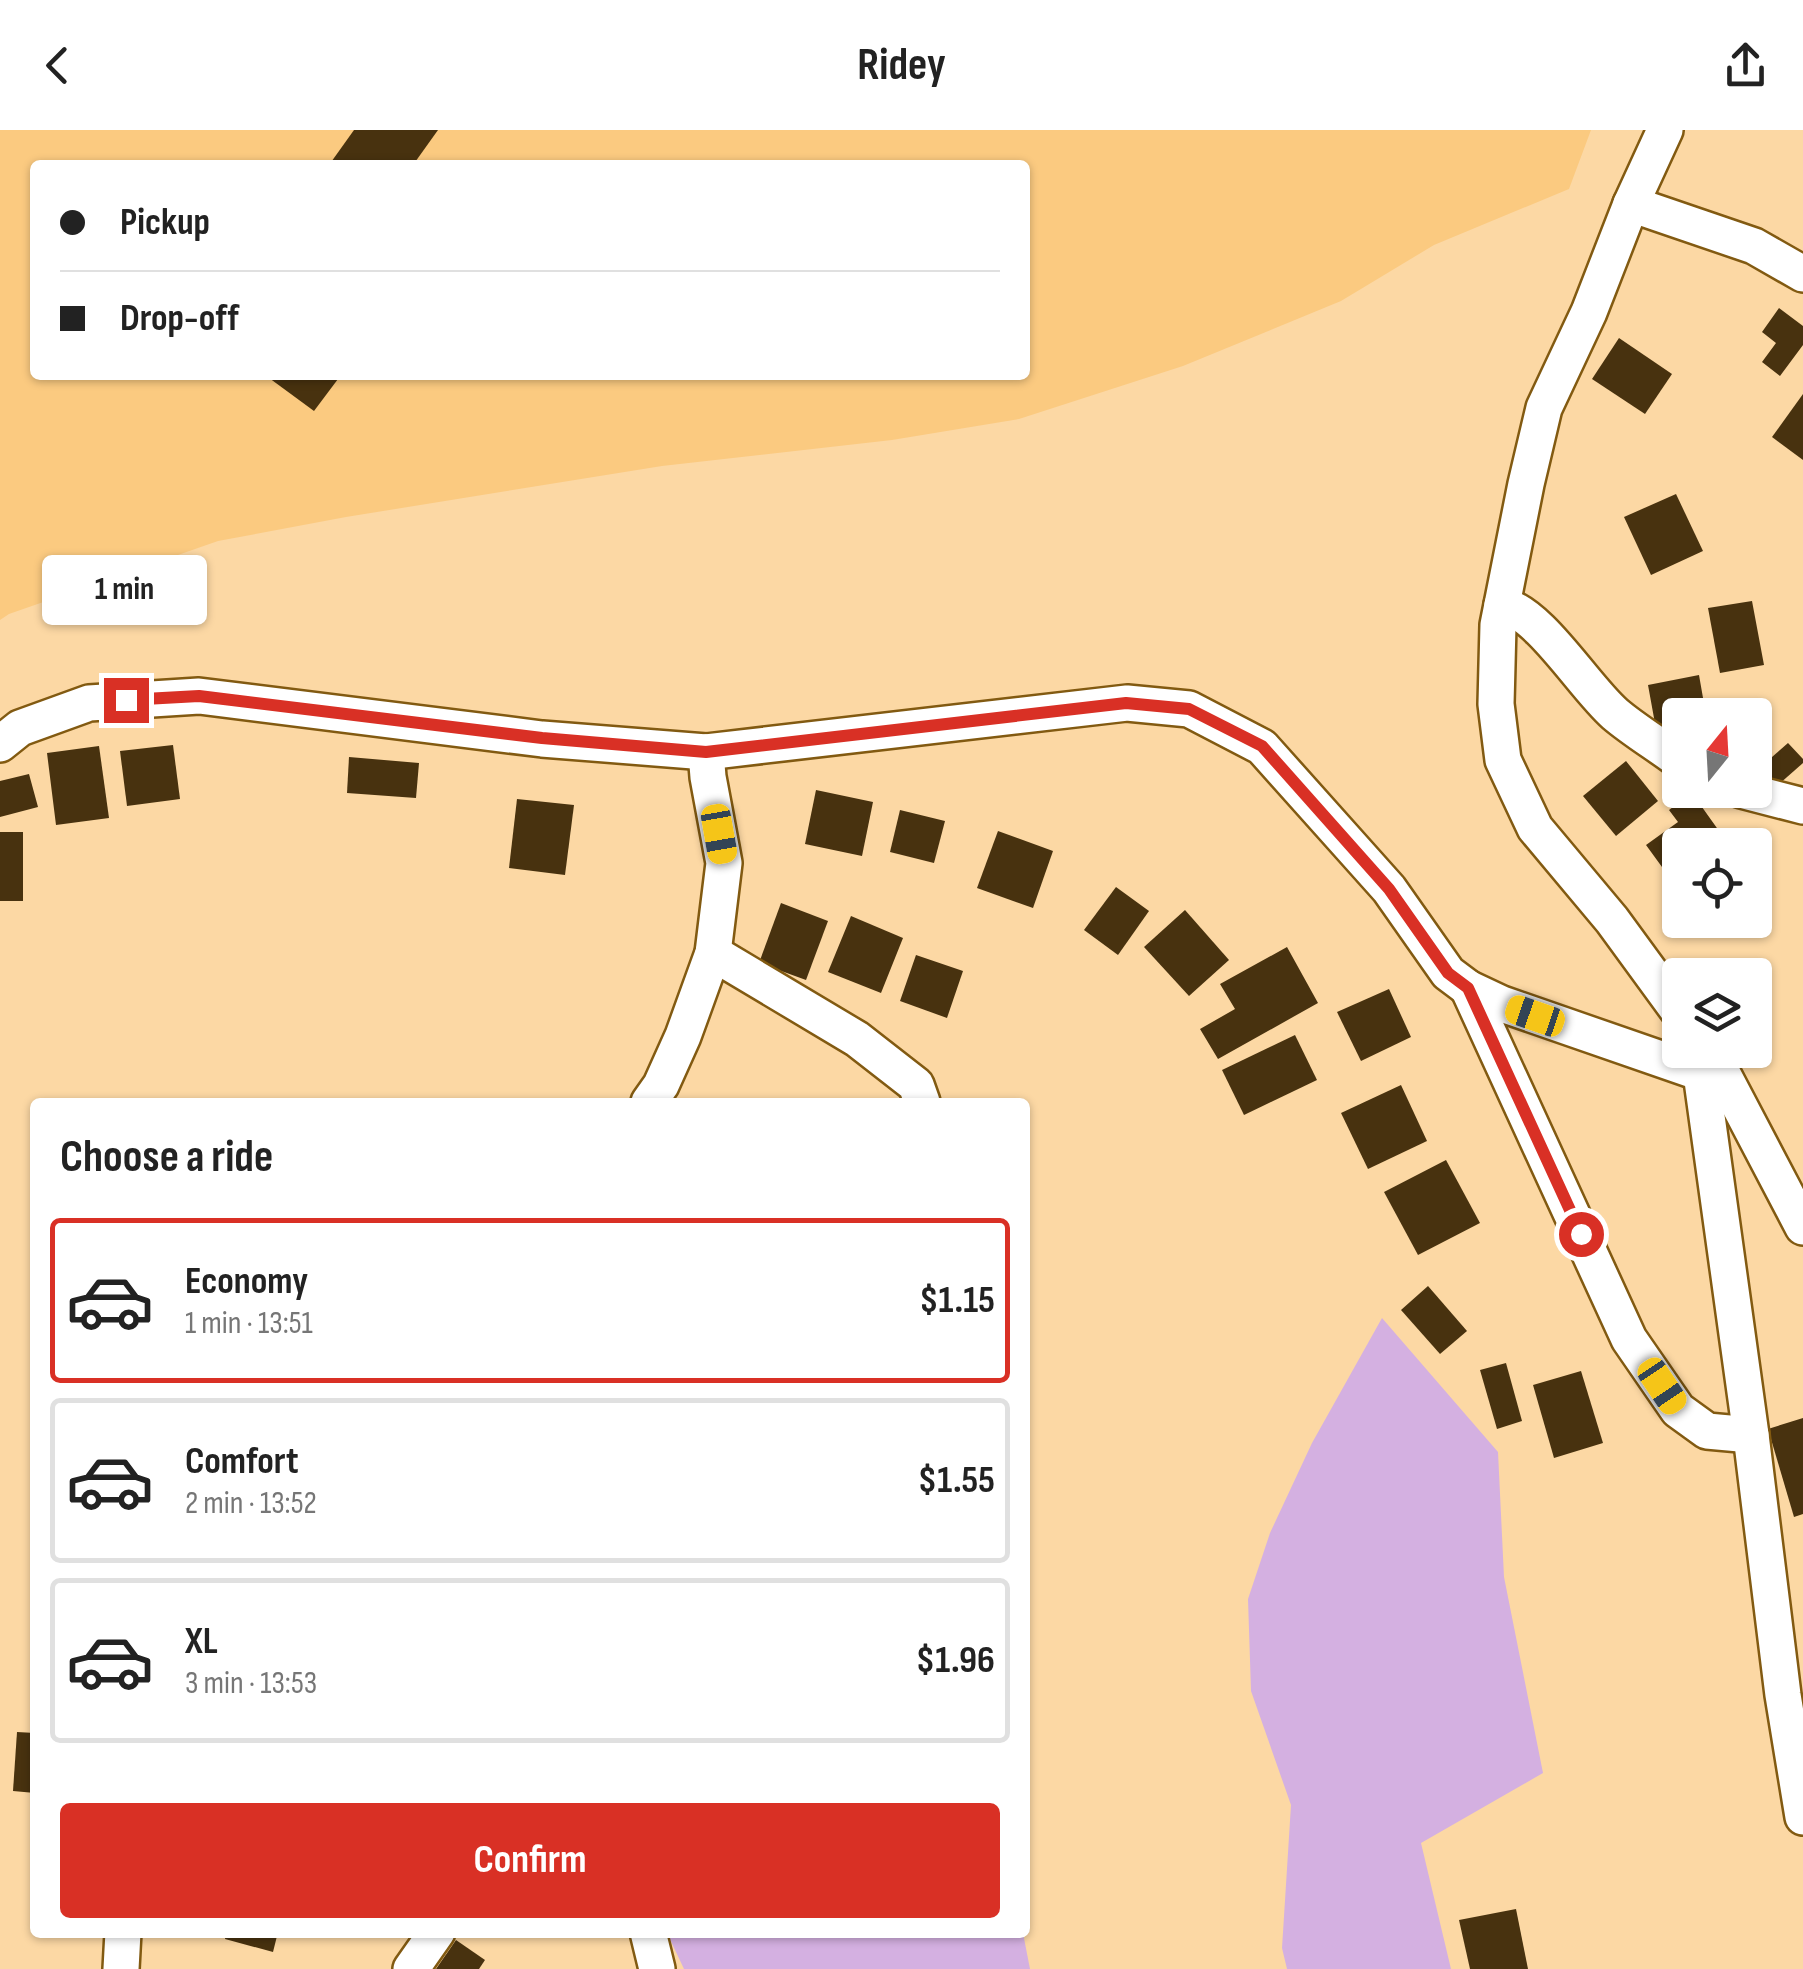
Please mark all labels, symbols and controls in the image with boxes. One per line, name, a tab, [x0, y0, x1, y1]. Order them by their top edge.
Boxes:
icon: back	[30, 38, 85, 93]
text: Ridey	[857, 38, 946, 93]
icon: share	[1718, 38, 1773, 93]
text: Pickup	[120, 200, 210, 245]
text: Drop-off	[120, 296, 239, 341]
callout: 1 min	[44, 555, 208, 625]
text: 1 min	[95, 570, 154, 609]
route end	[104, 678, 149, 723]
north arrow	[1662, 698, 1772, 808]
map controls	[1662, 698, 1772, 1068]
car	[699, 802, 739, 866]
button: locate	[1662, 828, 1772, 938]
button: layers	[1662, 958, 1772, 1068]
car	[1502, 992, 1568, 1040]
text: Choose a ride	[60, 1130, 273, 1185]
route start	[1559, 1212, 1604, 1257]
icon: car	[65, 1256, 155, 1346]
text: Economy	[185, 1259, 308, 1304]
text: $1.15	[919, 1278, 995, 1323]
text: 1 min · 13:51	[185, 1304, 313, 1343]
car	[1633, 1353, 1691, 1419]
icon: car	[65, 1436, 155, 1526]
text: Comfort	[185, 1439, 299, 1484]
text: $1.55	[918, 1458, 995, 1503]
text: 2 min · 13:52	[185, 1484, 317, 1523]
icon: car	[65, 1616, 155, 1706]
text: XL	[185, 1619, 218, 1664]
text: $1.96	[916, 1638, 995, 1683]
text: 3 min · 13:53	[185, 1664, 317, 1703]
button: Confirm	[60, 1803, 1000, 1918]

